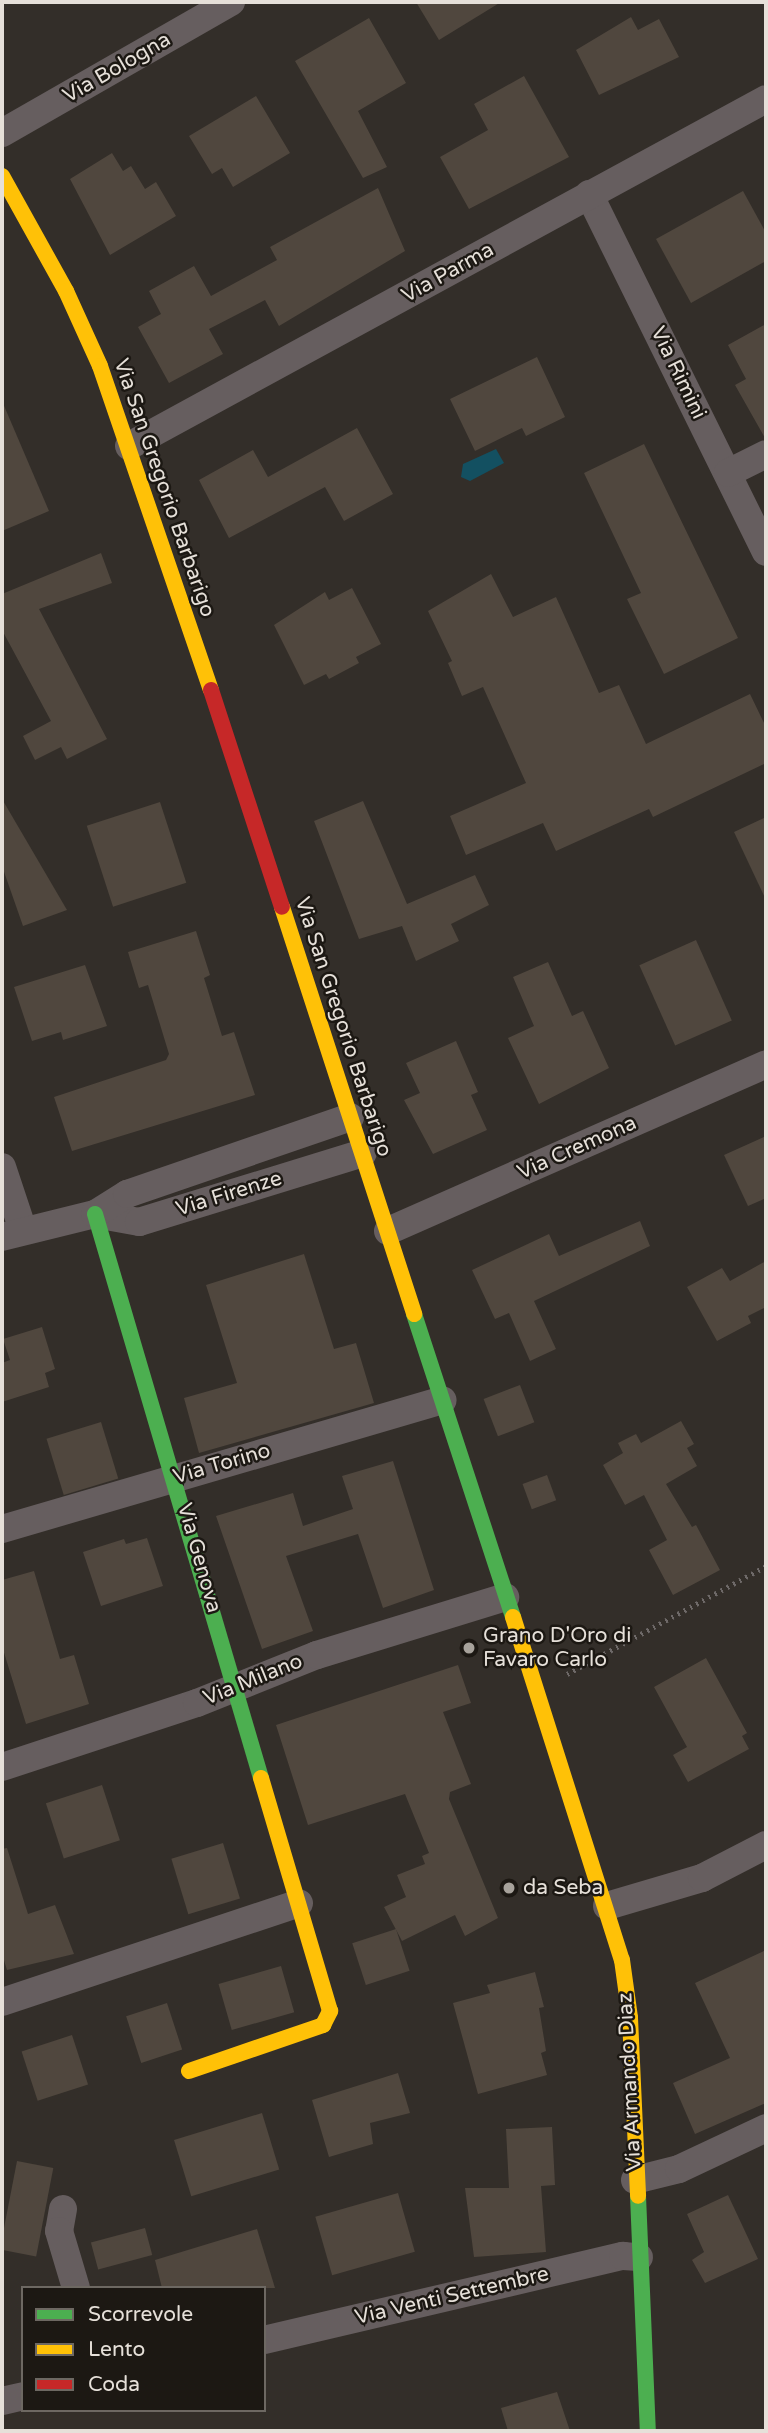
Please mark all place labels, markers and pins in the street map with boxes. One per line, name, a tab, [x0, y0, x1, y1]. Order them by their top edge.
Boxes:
place label: Grano D'Oro di Favaro Carlo	[483, 1623, 631, 1673]
marker: Grano D'Oro di Favaro Carlo	[461, 1640, 477, 1656]
place label: da Seba	[523, 1875, 603, 1901]
marker: da Seba	[501, 1880, 517, 1896]

